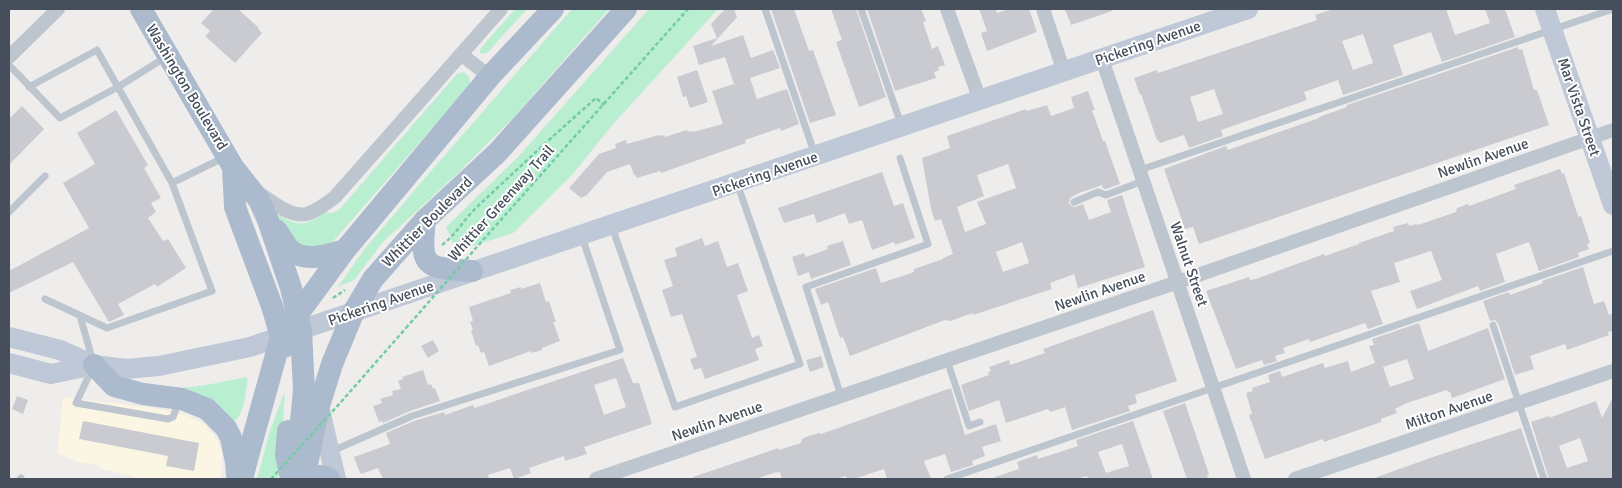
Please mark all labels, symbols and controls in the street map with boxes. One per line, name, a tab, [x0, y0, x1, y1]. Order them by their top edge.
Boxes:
street label: Pickering Avenue	[1093, 16, 1203, 70]
street label: Washington Boulevard	[142, 21, 232, 153]
street label: Mar Vista Street	[1554, 55, 1604, 159]
street label: Newlin Avenue	[1435, 134, 1531, 182]
street label: Whittier Greenway Trail	[444, 141, 558, 265]
street label: Pickering Avenue	[710, 147, 820, 201]
street label: Whittier Boulevard	[378, 173, 476, 271]
street label: Walnut Street	[1166, 219, 1212, 309]
street label: Newlin Avenue	[1052, 267, 1148, 315]
street label: Pickering Avenue	[326, 276, 436, 330]
street label: Milton Avenue	[1403, 387, 1495, 433]
street label: Newlin Avenue	[669, 397, 765, 445]

